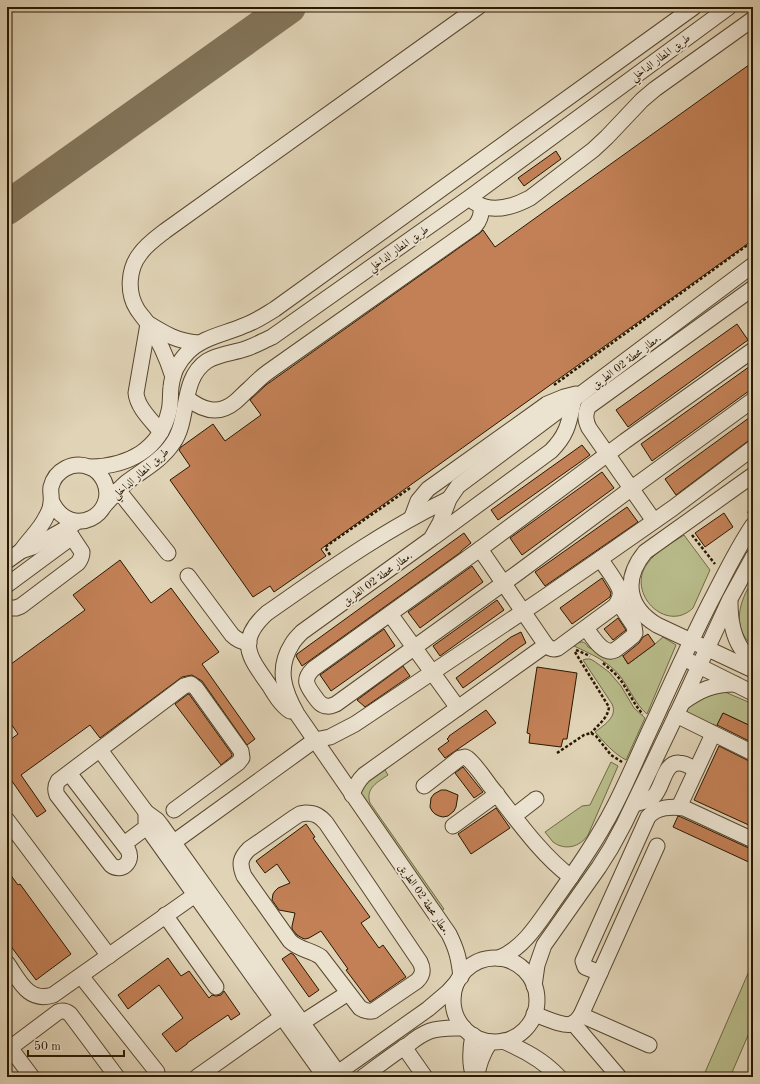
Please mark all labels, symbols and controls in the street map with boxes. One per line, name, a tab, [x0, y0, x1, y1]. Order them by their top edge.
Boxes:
street label: طريق المطار الداخلي	[629, 33, 695, 87]
street label: طريق المطار الداخلي	[367, 224, 433, 277]
street label: مطار محطة 02 الطريق.	[590, 333, 664, 393]
street label: طريق المطار الداخلي	[111, 447, 174, 505]
street label: مطار محطة 02 الطريق.	[341, 550, 415, 609]
street label: مطار محطة 02 الطريق.	[395, 862, 452, 938]
scale bar	[28, 1032, 124, 1058]
text: 50 m	[34, 1040, 61, 1053]

